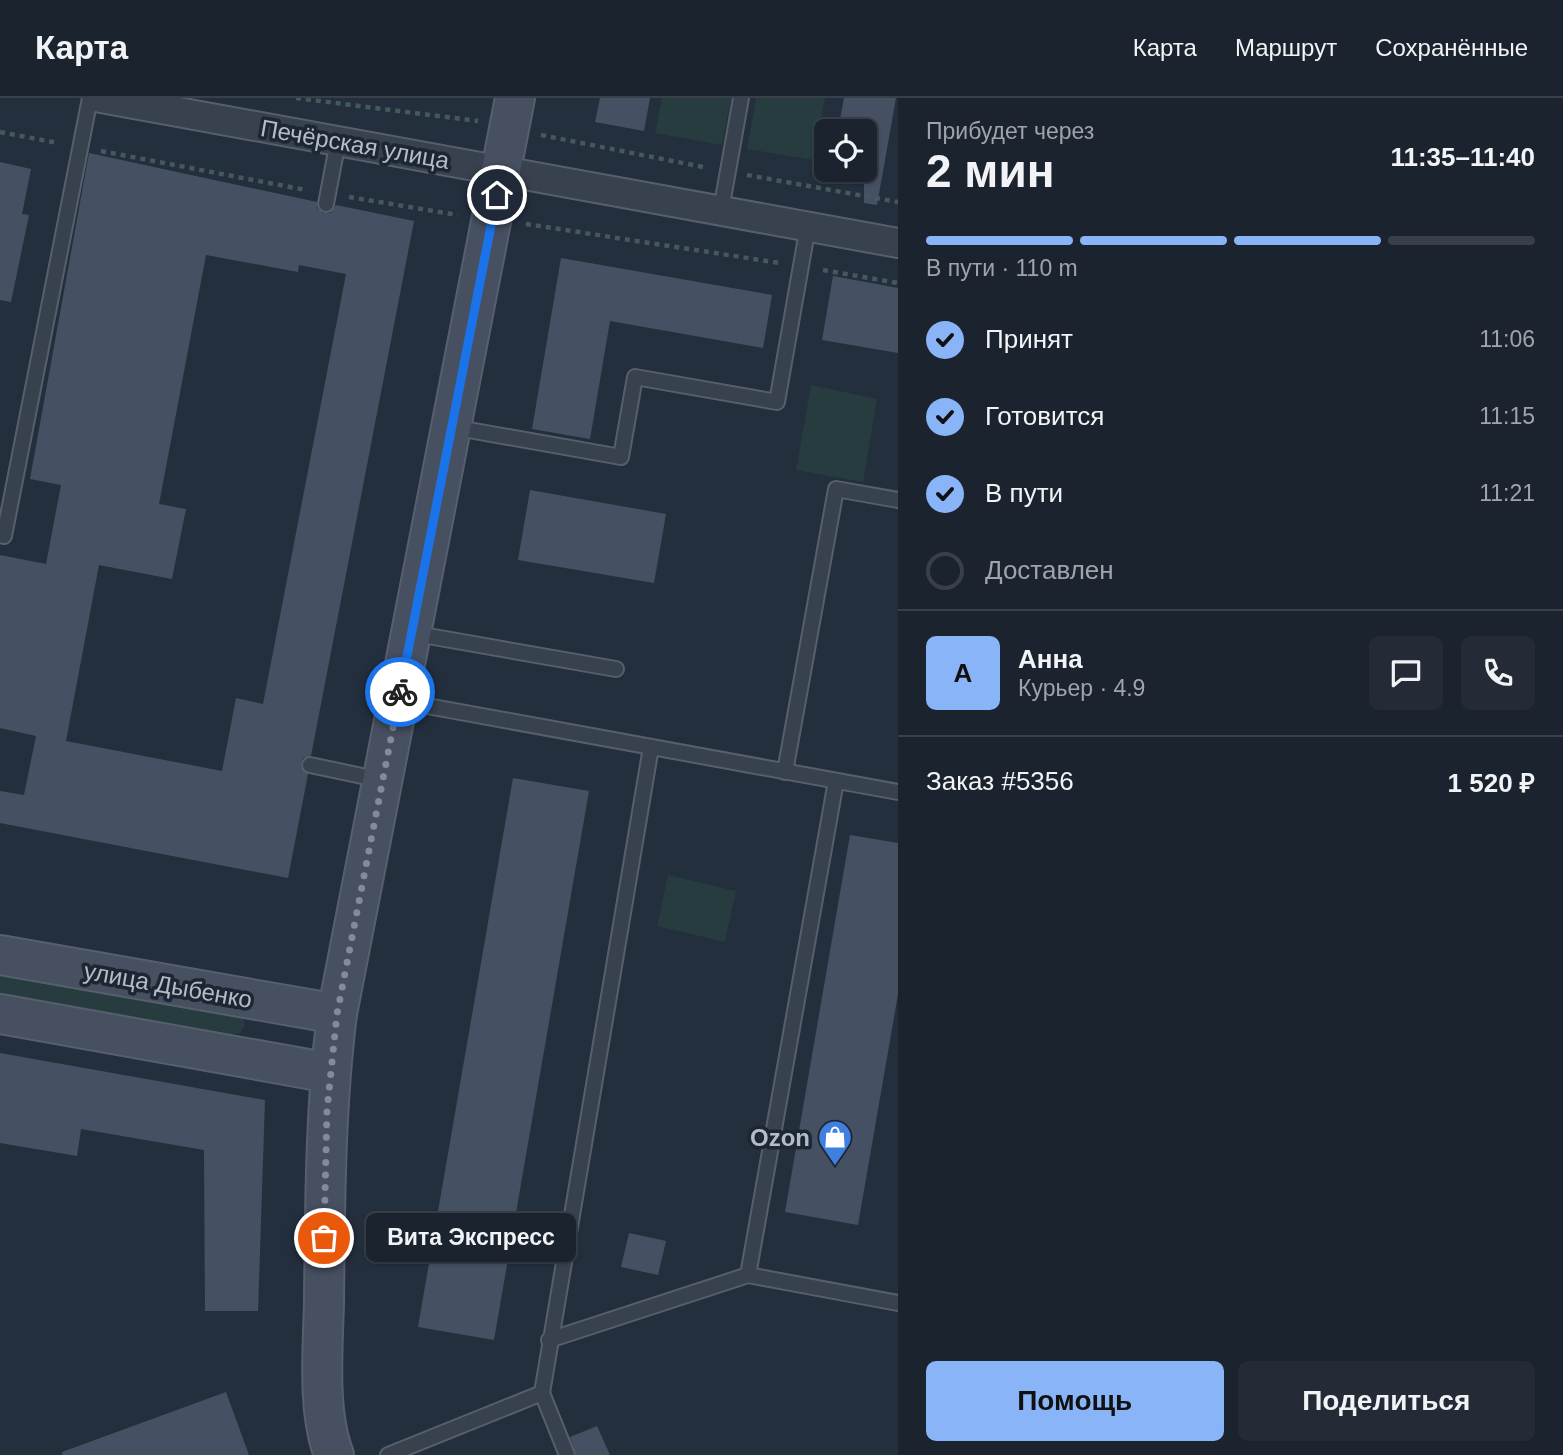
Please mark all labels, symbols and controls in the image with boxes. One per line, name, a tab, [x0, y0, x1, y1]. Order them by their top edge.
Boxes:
text: Карта	[35, 29, 128, 66]
text: Карта	[1133, 34, 1197, 61]
text: Маршрут	[1235, 34, 1337, 61]
text: Сохранённые	[1375, 34, 1528, 61]
street label: Печёрская улица	[259, 114, 452, 174]
text: Прибудет через	[926, 118, 1094, 144]
map controls	[814, 119, 877, 182]
button: locate	[814, 119, 877, 182]
text: 11:35–11:40	[1390, 142, 1535, 172]
text: 2 мин	[926, 145, 1054, 197]
pin	[467, 165, 527, 225]
icon: home	[478, 176, 516, 214]
text: В пути · 110 m	[926, 255, 1078, 281]
icon: check	[926, 321, 964, 359]
text: Принят	[985, 324, 1073, 354]
text: 11:06	[1479, 326, 1535, 352]
icon: check	[926, 398, 964, 436]
text: Готовится	[985, 401, 1104, 431]
text: 11:15	[1479, 403, 1535, 429]
icon: check	[926, 475, 964, 513]
text: В пути	[985, 478, 1063, 508]
text: 11:21	[1479, 480, 1535, 506]
text: Доставлен	[985, 555, 1114, 585]
button: chat	[1369, 636, 1443, 710]
button: phone	[1461, 636, 1535, 710]
text: Анна	[1018, 644, 1083, 674]
courier	[365, 657, 435, 727]
text: А	[954, 658, 972, 688]
icon: bike	[381, 673, 419, 711]
text: Курьер · 4.9	[1018, 675, 1145, 701]
text: Заказ #5356	[926, 766, 1074, 796]
text: 1 520 ₽	[1448, 768, 1535, 798]
street label: улица Дыбенко	[82, 957, 254, 1013]
shop icon: Ozon	[816, 1118, 854, 1167]
place label: Ozon	[750, 1124, 810, 1151]
pin	[294, 1208, 354, 1268]
callout: Вита Экспресс	[366, 1214, 576, 1262]
icon: bag	[305, 1219, 343, 1257]
text: Вита Экспресс	[387, 1224, 555, 1250]
button: Помощь	[926, 1361, 1224, 1441]
button: Поделиться	[1238, 1361, 1535, 1441]

